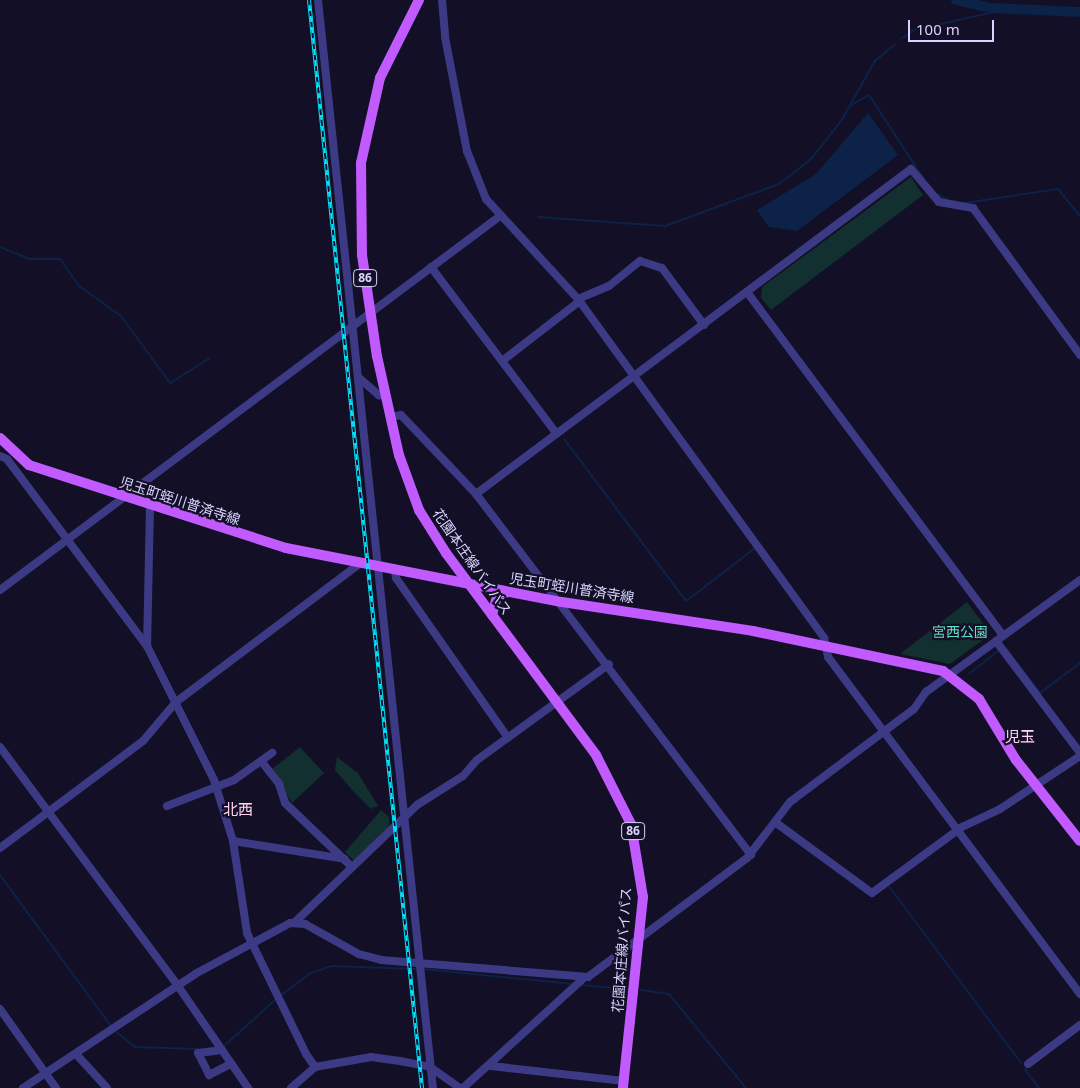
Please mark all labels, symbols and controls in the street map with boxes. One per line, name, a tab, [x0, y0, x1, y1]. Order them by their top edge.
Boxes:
scale bar	[910, 10, 996, 42]
text: 100 m	[916, 19, 960, 39]
road number: 86	[352, 268, 378, 288]
street label: 児玉町蛭川普済寺線	[117, 474, 243, 528]
street label: 花園本庄線バイパス	[429, 506, 515, 618]
street label: 児玉町蛭川普済寺線	[508, 570, 636, 606]
park label: 宮西公園	[932, 624, 988, 640]
district label: 児玉	[1005, 728, 1035, 746]
district label: 北西	[223, 801, 253, 819]
road number: 86	[620, 821, 646, 840]
street label: 花園本庄線バイパス	[609, 887, 635, 1013]

